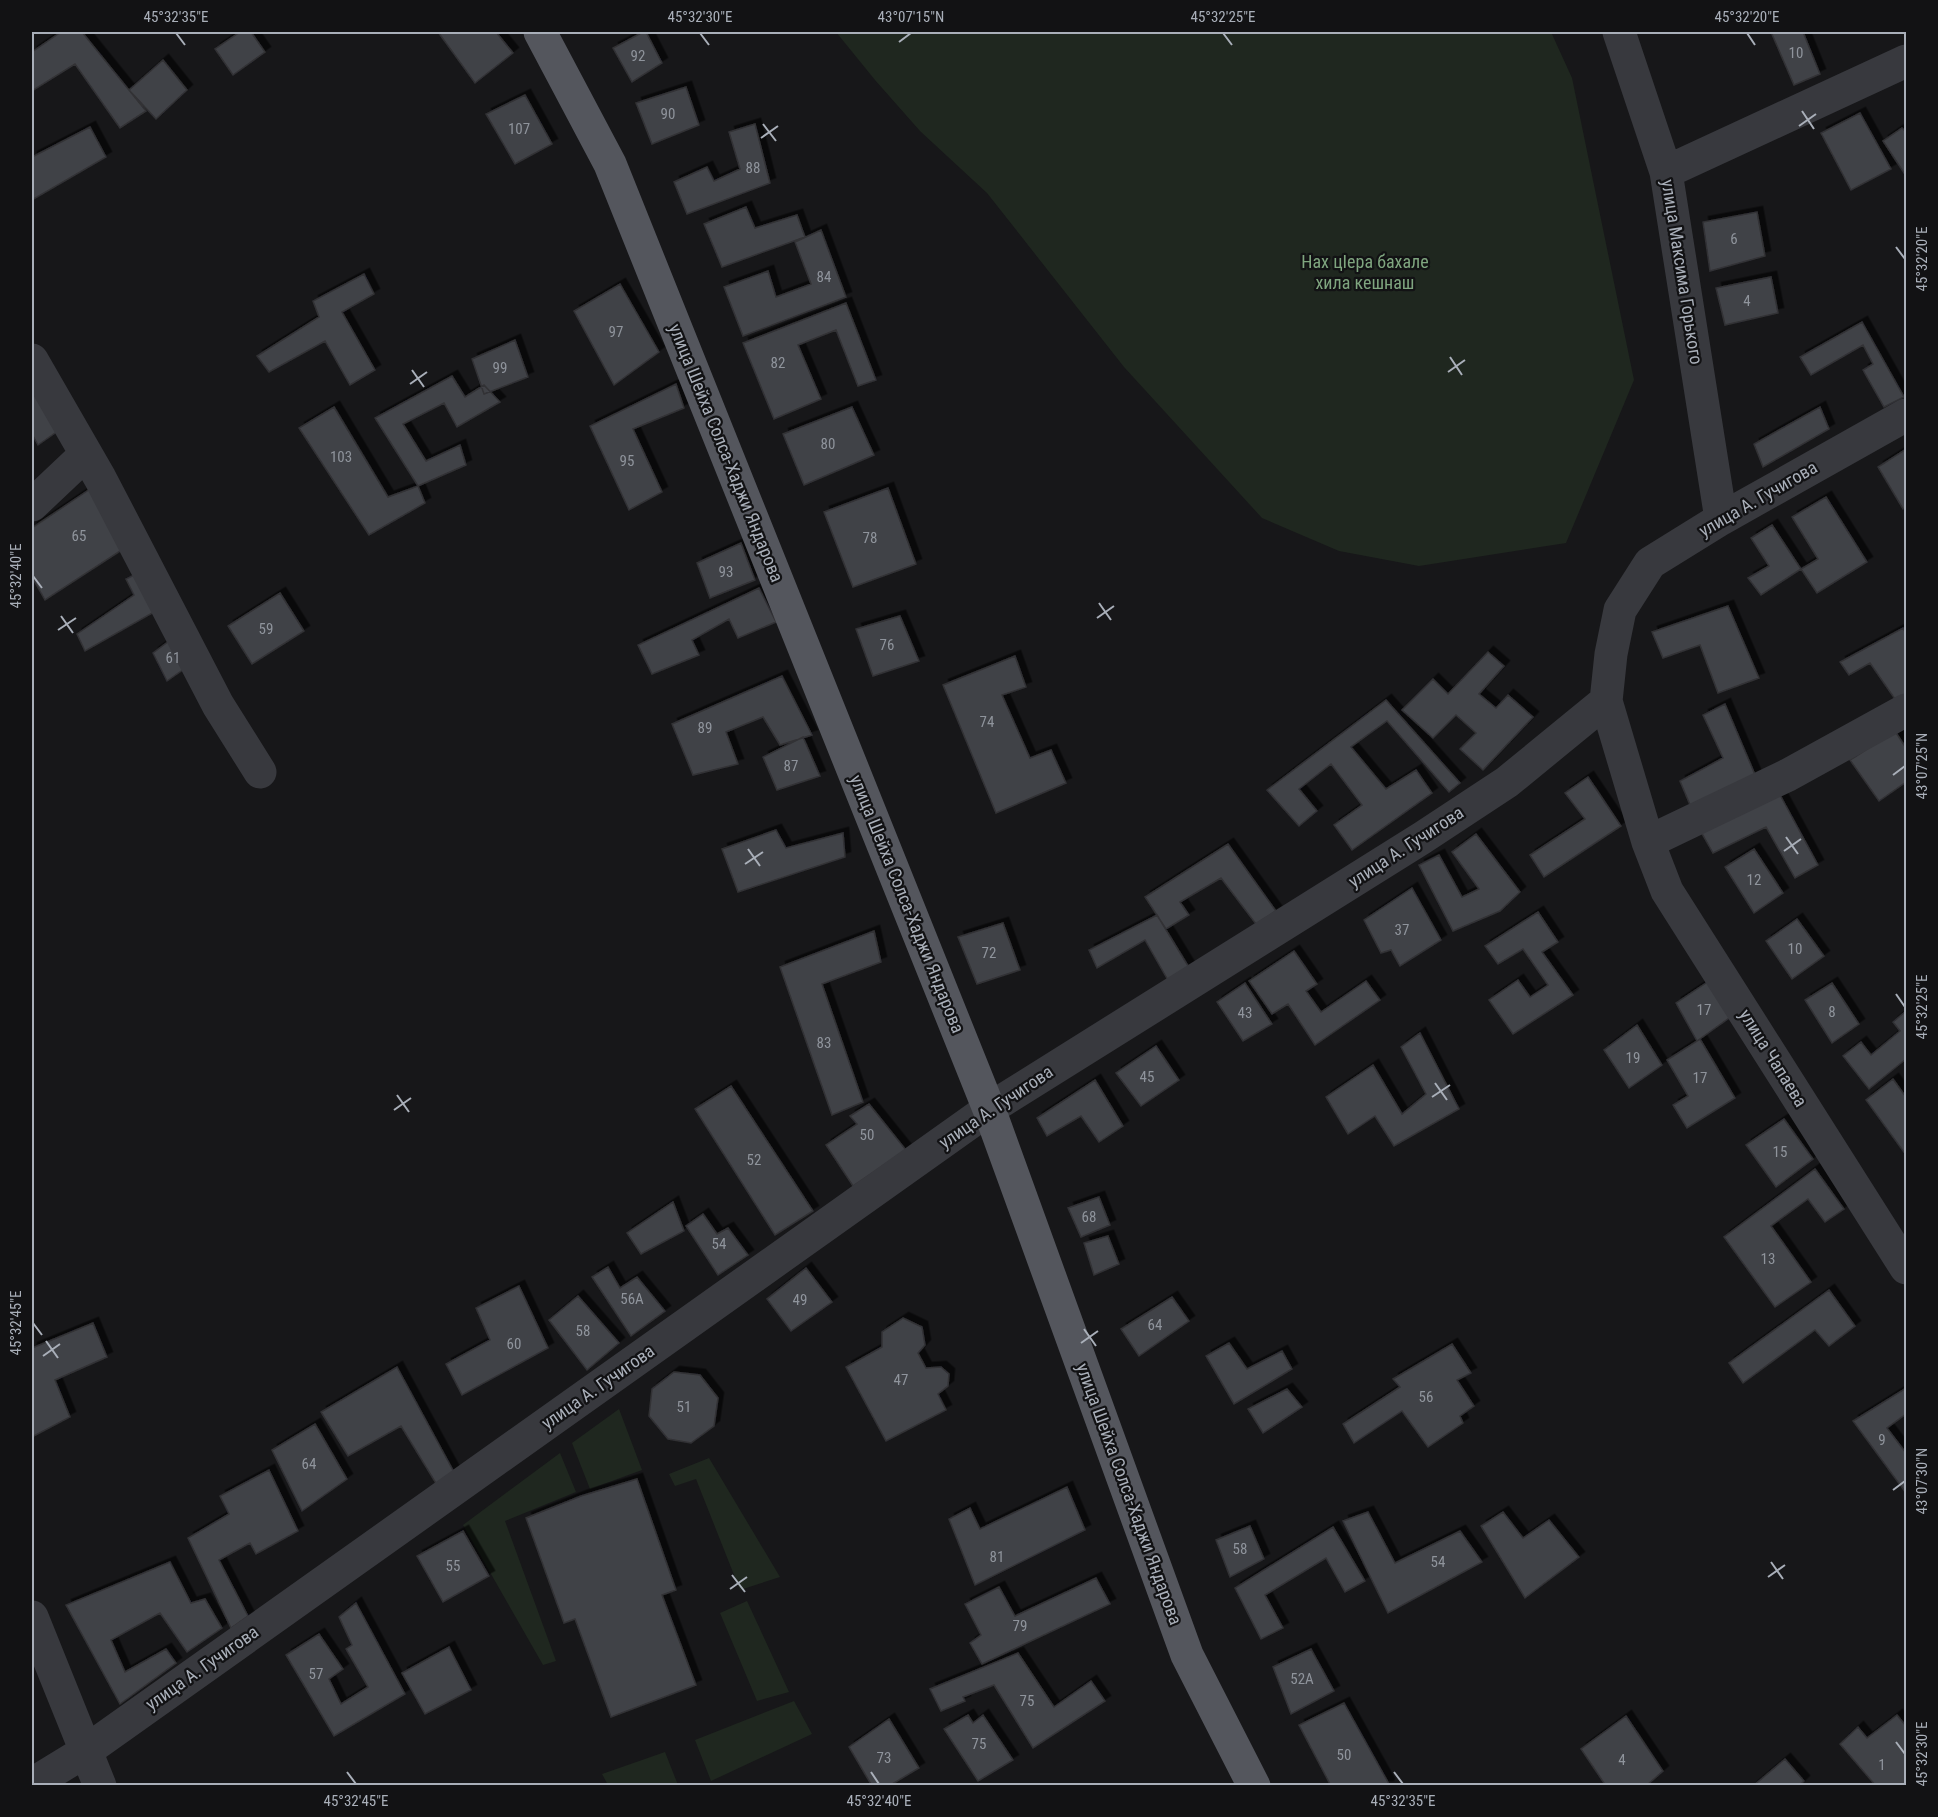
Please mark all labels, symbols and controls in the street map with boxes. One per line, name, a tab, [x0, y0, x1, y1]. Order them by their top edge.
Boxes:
text: 45°32'35"E	[144, 8, 208, 26]
text: 45°32'30"E	[668, 8, 732, 26]
text: 43°07'15"N	[878, 8, 944, 26]
text: 45°32'25"E	[1191, 8, 1255, 26]
text: 45°32'20"E	[1715, 8, 1779, 26]
house number: 10	[1789, 44, 1803, 62]
house number: 92	[631, 47, 645, 65]
house number: 90	[661, 105, 675, 123]
house number: 107	[508, 120, 530, 138]
house number: 88	[746, 159, 760, 177]
street label: улица Максима Горького	[1657, 178, 1707, 366]
text: 45°32'20"E	[1913, 227, 1931, 291]
house number: 6	[1730, 230, 1738, 248]
park label: Нах цIера бахале хила кешнаш	[1301, 251, 1429, 293]
house number: 84	[817, 268, 831, 286]
house number: 4	[1743, 292, 1751, 310]
street label: улица Шейха Солса-Хаджи Яндарова	[665, 321, 788, 585]
house number: 97	[609, 323, 623, 341]
house number: 82	[771, 354, 785, 372]
house number: 99	[493, 359, 507, 377]
house number: 80	[821, 435, 835, 453]
house number: 103	[330, 448, 352, 466]
house number: 95	[620, 452, 634, 470]
street label: улица А. Гучигова	[1695, 456, 1821, 541]
house number: 65	[72, 527, 86, 545]
house number: 78	[863, 529, 877, 547]
text: 45°32'40"E	[7, 544, 25, 608]
house number: 93	[719, 563, 733, 581]
house number: 59	[259, 620, 273, 638]
house number: 76	[880, 636, 894, 654]
house number: 61	[166, 649, 180, 667]
house number: 74	[980, 713, 994, 731]
house number: 89	[698, 719, 712, 737]
text: 43°07'25"N	[1913, 733, 1931, 799]
house number: 87	[784, 757, 798, 775]
street label: улица Шейха Солса-Хаджи Яндарова	[846, 772, 969, 1036]
street label: улица А. Гучигова	[1344, 802, 1467, 892]
house number: 12	[1747, 871, 1761, 889]
house number: 37	[1395, 921, 1409, 939]
house number: 10	[1788, 940, 1802, 958]
house number: 72	[982, 944, 996, 962]
text: 45°32'25"E	[1913, 975, 1931, 1039]
house number: 17	[1697, 1001, 1711, 1019]
house number: 8	[1828, 1003, 1836, 1021]
house number: 43	[1238, 1004, 1252, 1022]
street label: улица Чапаева	[1735, 1005, 1812, 1110]
house number: 83	[817, 1034, 831, 1052]
house number: 19	[1626, 1049, 1640, 1067]
street label: улица А. Гучигова	[935, 1061, 1057, 1152]
house number: 45	[1140, 1068, 1154, 1086]
house number: 17	[1693, 1069, 1707, 1087]
house number: 50	[860, 1126, 874, 1144]
house number: 15	[1773, 1143, 1787, 1161]
house number: 52	[747, 1151, 761, 1169]
house number: 68	[1082, 1208, 1096, 1226]
house number: 54	[712, 1235, 726, 1253]
house number: 13	[1761, 1250, 1775, 1268]
house number: 56А	[620, 1290, 644, 1308]
text: 45°32'45"E	[7, 1291, 25, 1355]
house number: 49	[793, 1291, 807, 1309]
house number: 64	[1148, 1316, 1162, 1334]
house number: 58	[576, 1322, 590, 1340]
house number: 60	[507, 1335, 521, 1353]
street label: улица А. Гучигова	[537, 1340, 658, 1433]
street label: улица Шейха Солса-Хаджи Яндарова	[1072, 1360, 1187, 1628]
house number: 47	[894, 1371, 908, 1389]
house number: 56	[1419, 1388, 1433, 1406]
house number: 51	[677, 1398, 691, 1416]
house number: 9	[1878, 1431, 1886, 1449]
text: 43°07'30"N	[1913, 1448, 1931, 1514]
house number: 64	[302, 1455, 316, 1473]
house number: 58	[1233, 1540, 1247, 1558]
house number: 81	[990, 1548, 1004, 1566]
house number: 54	[1431, 1553, 1445, 1571]
house number: 55	[446, 1557, 460, 1575]
house number: 79	[1013, 1617, 1027, 1635]
street label: улица А. Гучигова	[141, 1621, 262, 1714]
house number: 57	[309, 1665, 323, 1683]
house number: 52А	[1290, 1670, 1314, 1688]
house number: 75	[1020, 1692, 1034, 1710]
text: 45°32'30"E	[1913, 1722, 1931, 1786]
house number: 75	[972, 1735, 986, 1753]
house number: 50	[1337, 1746, 1351, 1764]
house number: 73	[877, 1749, 891, 1767]
house number: 4	[1618, 1751, 1626, 1769]
house number: 1	[1878, 1756, 1886, 1774]
text: 45°32'45"E	[324, 1792, 388, 1810]
text: 45°32'40"E	[847, 1792, 911, 1810]
text: 45°32'35"E	[1371, 1792, 1435, 1810]

